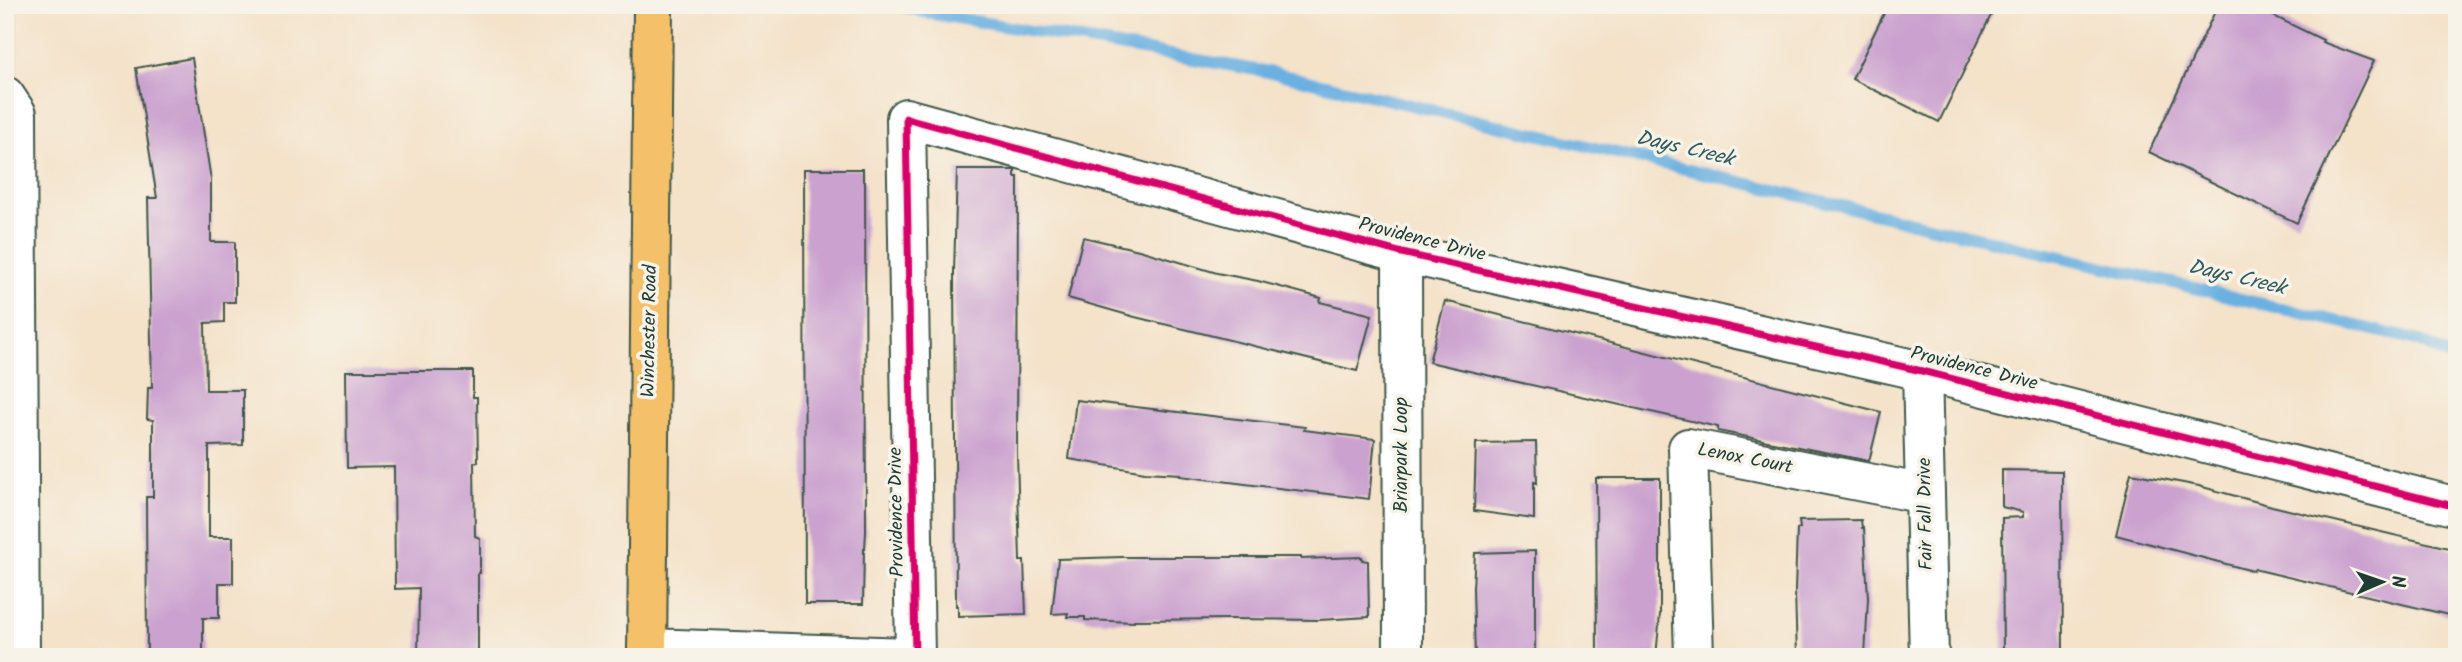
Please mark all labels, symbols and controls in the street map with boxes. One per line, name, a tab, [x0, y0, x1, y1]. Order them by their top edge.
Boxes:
water label: Days Creek	[1633, 122, 1740, 177]
street label: Providence Drive	[1355, 210, 1489, 270]
water label: Days Creek	[2185, 251, 2292, 306]
street label: Winchester Road	[634, 264, 666, 398]
street label: Providence Drive	[1907, 339, 2041, 399]
street label: Briarpark Loop	[1387, 397, 1417, 513]
street label: Lenox Court	[1695, 435, 1796, 483]
street label: Providence Drive	[881, 446, 913, 577]
street label: Fair Fall Drive	[1910, 457, 1942, 571]
north arrow	[2346, 546, 2416, 616]
text: N	[2382, 575, 2412, 588]

